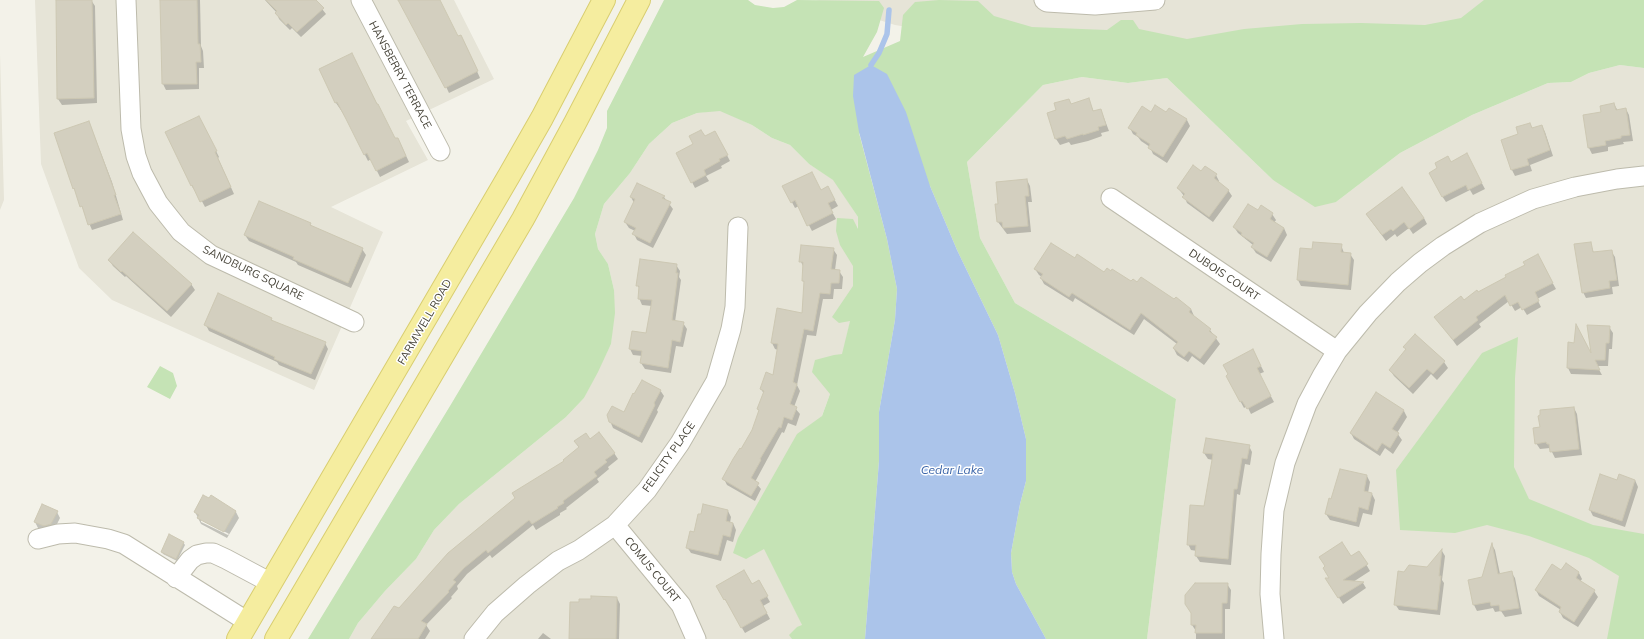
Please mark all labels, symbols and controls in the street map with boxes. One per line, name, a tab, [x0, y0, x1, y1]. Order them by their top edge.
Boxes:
street label: HANSBERRY TERRACE	[366, 19, 434, 131]
street label: SANDBURG SQUARE	[200, 243, 306, 303]
street label: DUBOIS COURT	[1186, 246, 1262, 304]
street label: FARMWELL ROAD	[395, 277, 455, 367]
street label: FELICITY PLACE	[640, 419, 698, 495]
water label: Cedar Lake	[921, 463, 983, 477]
street label: COMUS COURT	[621, 534, 683, 606]

